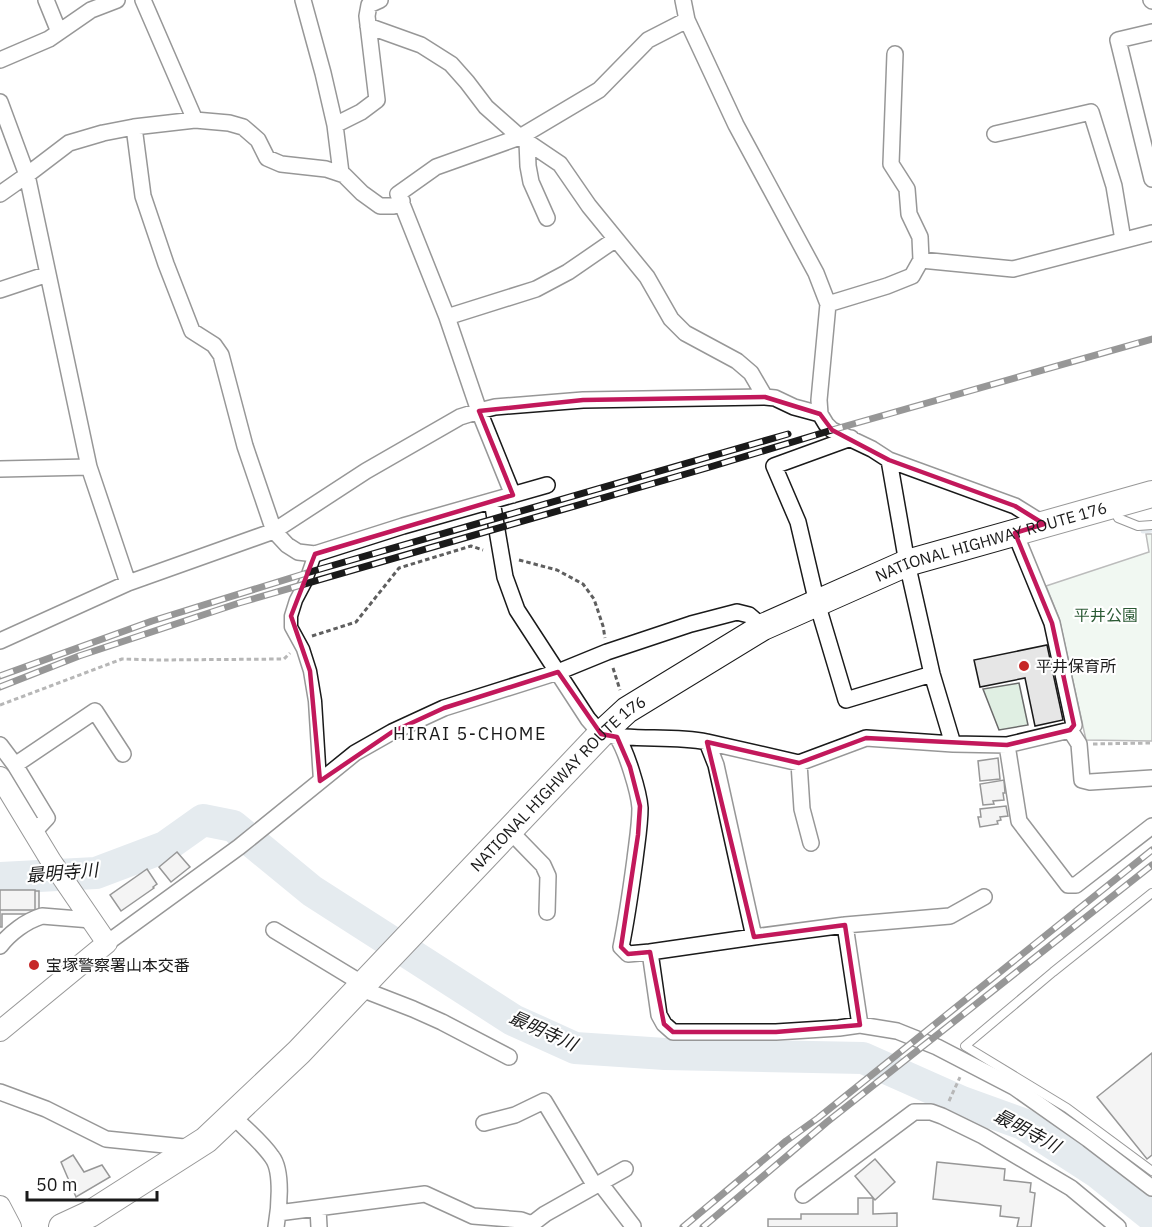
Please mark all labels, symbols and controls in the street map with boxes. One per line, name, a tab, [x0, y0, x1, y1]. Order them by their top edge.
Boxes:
street label: NATIONAL HIGHWAY ROUTE 176	[872, 497, 1109, 586]
park label: 平井公園	[1074, 605, 1138, 625]
place label: 平井保育所	[1036, 656, 1116, 676]
marker: 平井保育所	[1017, 659, 1031, 673]
street label: NATIONAL HIGHWAY ROUTE 176	[466, 691, 649, 875]
district label: HIRAI 5-CHOME	[393, 722, 547, 745]
water label: 最明寺川	[25, 858, 101, 887]
place label: 宝塚警察署山本交番	[46, 955, 190, 975]
marker: 宝塚警察署山本交番	[27, 958, 41, 972]
water label: 最明寺川	[506, 1005, 583, 1057]
water label: 最明寺川	[990, 1104, 1066, 1159]
scale bar	[27, 1164, 158, 1202]
text: 50 m	[36, 1173, 78, 1196]

